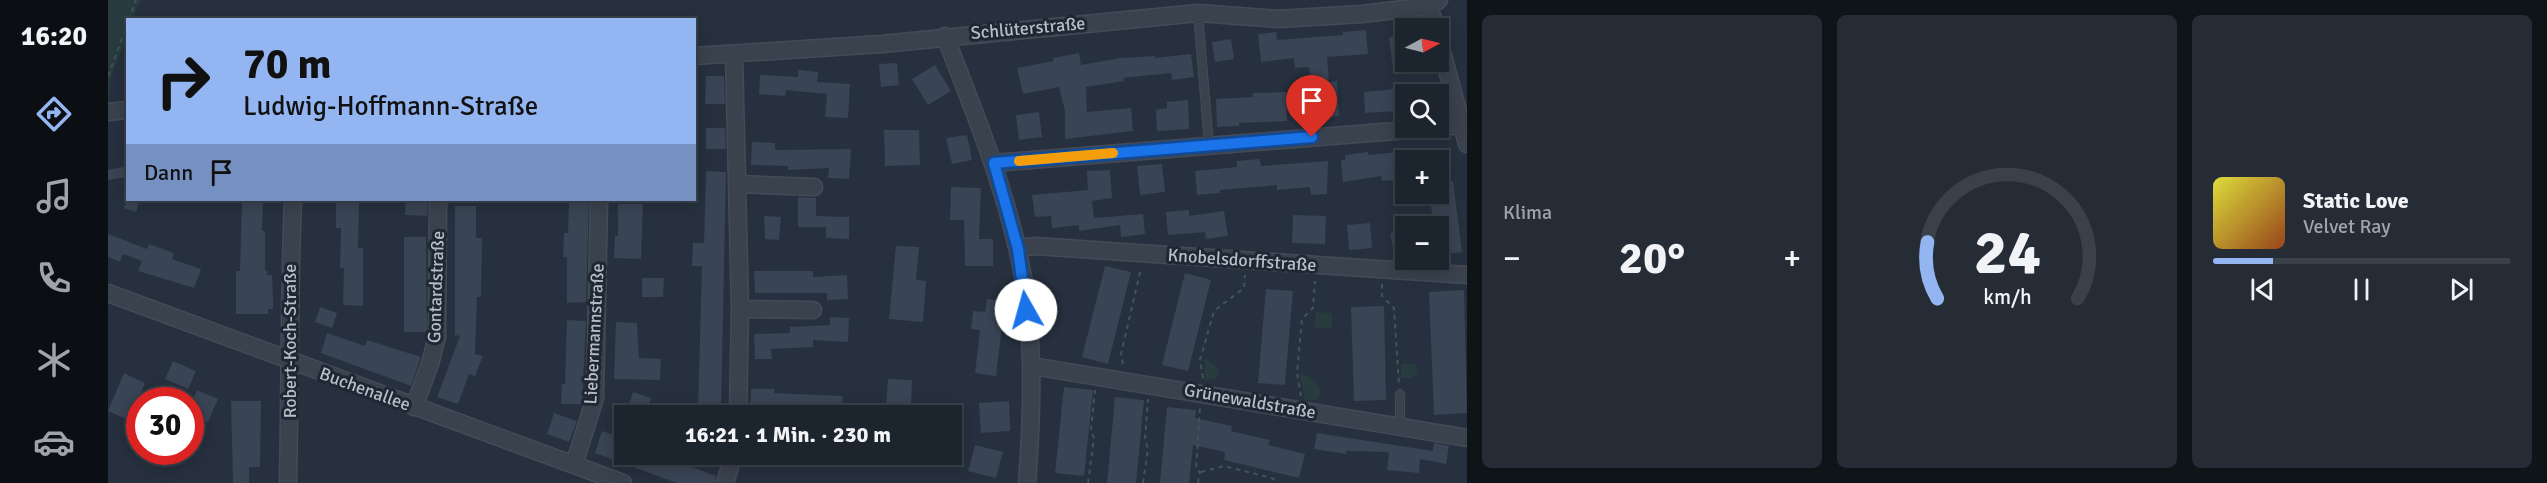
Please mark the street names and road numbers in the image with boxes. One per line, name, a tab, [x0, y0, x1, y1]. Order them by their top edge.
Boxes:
street label: Schlüterstraße	[970, 12, 1086, 44]
street label: Gontardstraße	[423, 231, 449, 343]
street label: Knobelsdorffstraße	[1167, 244, 1317, 276]
street label: Liebermannstraße	[579, 263, 609, 405]
street label: Robert-Koch-Straße	[279, 264, 301, 418]
street label: Buchenallee	[317, 362, 413, 416]
street label: Grünewaldstraße	[1182, 379, 1318, 423]

